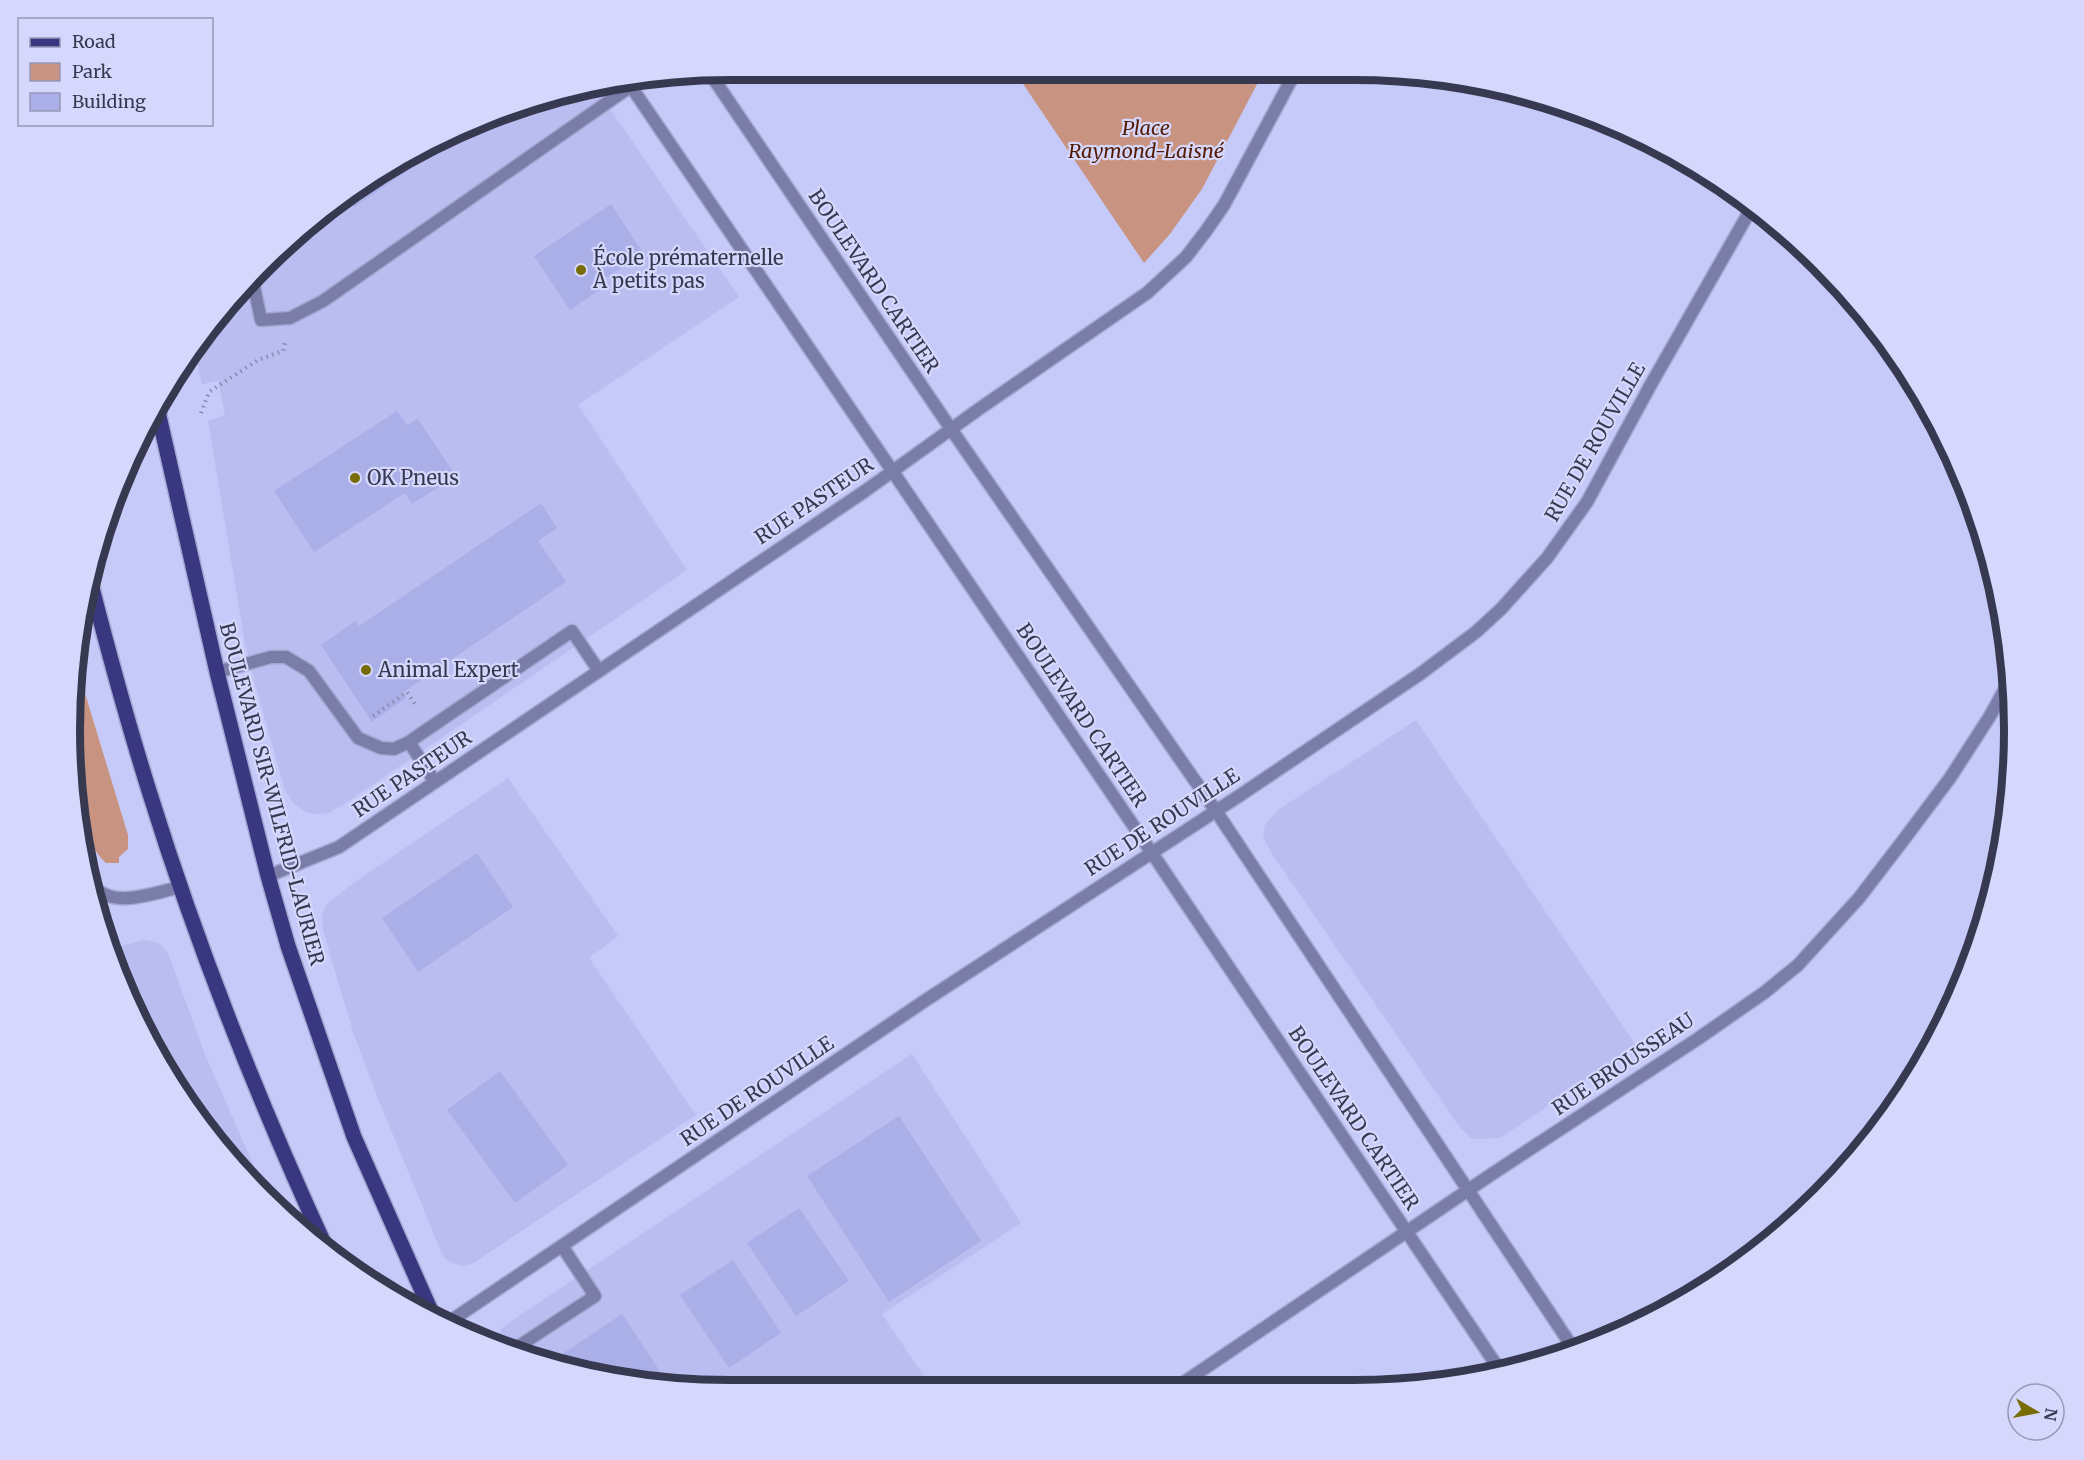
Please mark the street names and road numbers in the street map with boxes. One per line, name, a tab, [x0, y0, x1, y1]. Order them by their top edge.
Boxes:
street label: BOULEVARD CARTIER	[804, 184, 945, 377]
street label: RUE DE ROUVILLE	[1539, 358, 1650, 526]
street label: RUE PASTEUR	[750, 452, 878, 549]
street label: BOULEVARD CARTIER	[1012, 618, 1153, 811]
street label: BOULEVARD SIR-WILFRID-LAURIER	[215, 620, 330, 968]
street label: RUE PASTEUR	[348, 725, 476, 822]
street label: RUE DE ROUVILLE	[1080, 762, 1244, 881]
street label: RUE BROUSSEAU	[1547, 1007, 1699, 1120]
street label: BOULEVARD CARTIER	[1284, 1021, 1425, 1214]
street label: RUE DE ROUVILLE	[675, 1030, 838, 1151]

